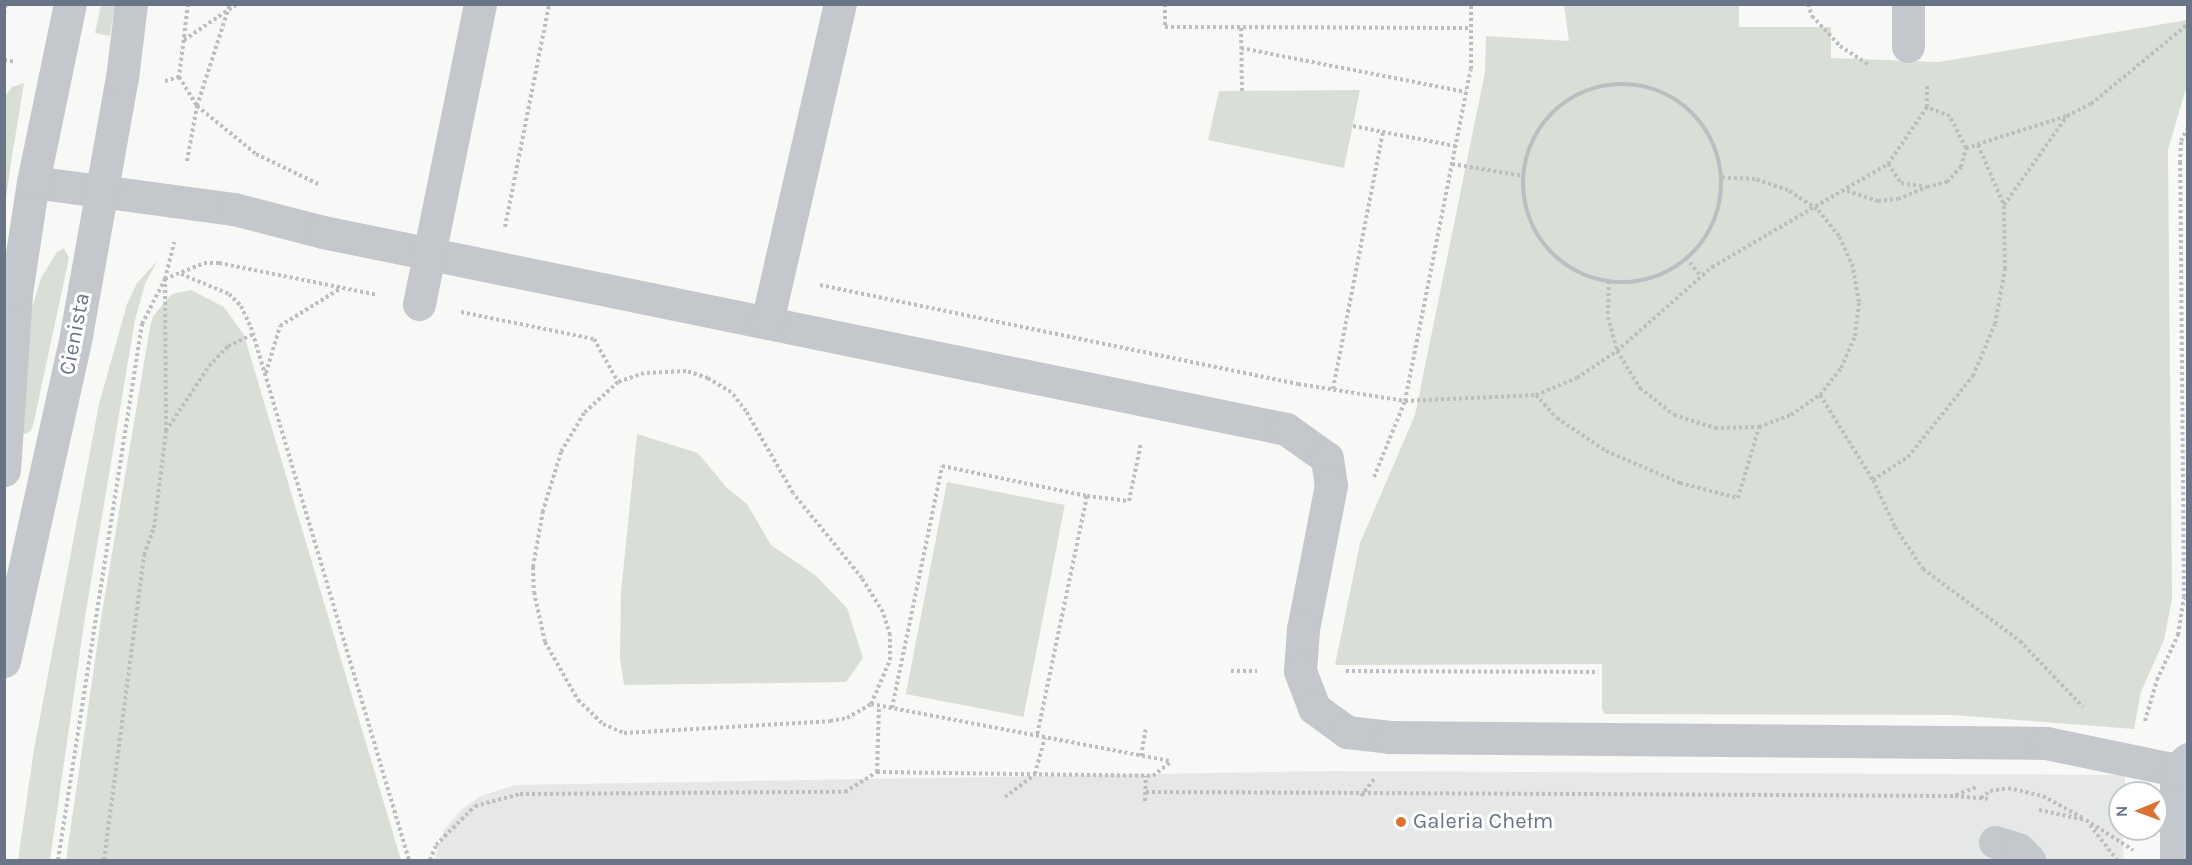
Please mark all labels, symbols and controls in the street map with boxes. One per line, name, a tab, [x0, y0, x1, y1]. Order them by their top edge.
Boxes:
street label: Cienista	[54, 291, 96, 377]
north arrow	[2108, 781, 2168, 841]
text: N	[2112, 805, 2131, 817]
place label: Galeria Chełm	[1413, 809, 1553, 835]
marker: Galeria Chełm	[1394, 815, 1408, 829]

